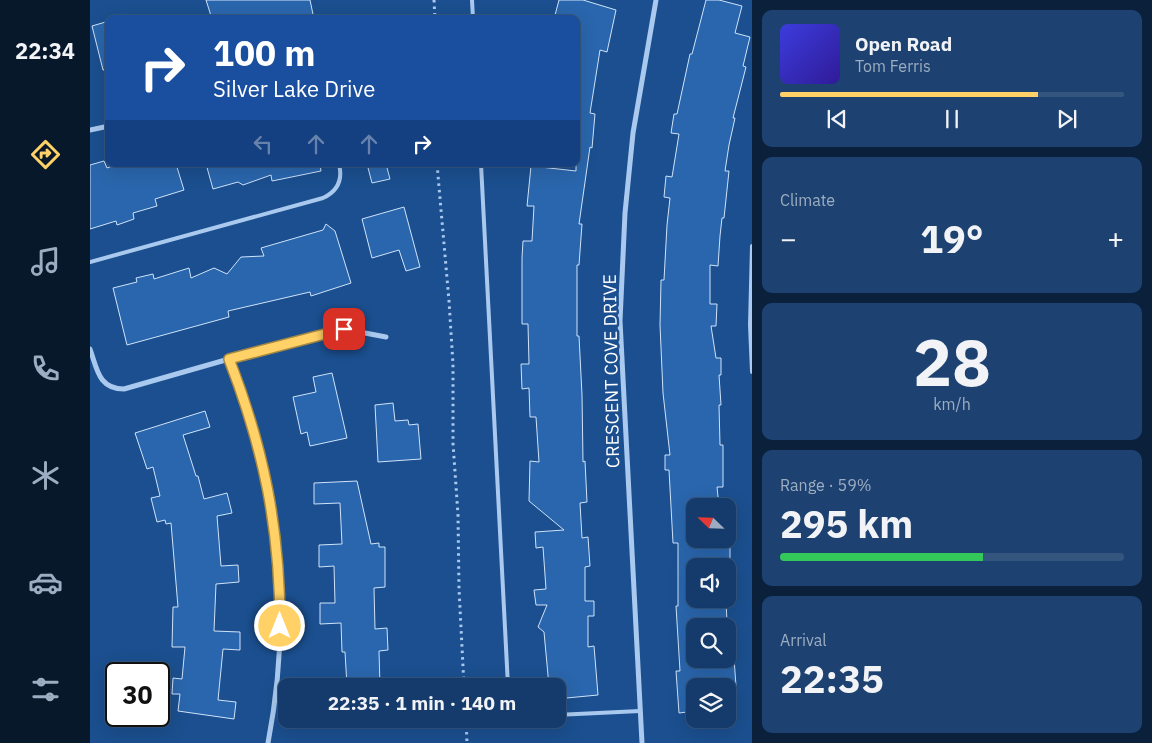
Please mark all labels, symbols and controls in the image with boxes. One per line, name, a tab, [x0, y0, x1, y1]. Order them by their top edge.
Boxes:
text: 100 m	[213, 30, 316, 76]
text: Open Road	[855, 32, 952, 56]
icon: right	[130, 35, 195, 100]
text: 22:34	[15, 36, 75, 65]
text: Tom Ferris	[855, 56, 931, 76]
text: Silver Lake Drive	[213, 74, 375, 103]
icon: previous	[823, 105, 851, 133]
icon: pause	[938, 105, 966, 133]
icon: next	[1053, 105, 1081, 133]
icon: left	[249, 130, 277, 158]
icon: ahead	[302, 130, 330, 158]
icon: ahead	[355, 130, 383, 158]
icon: right	[408, 130, 436, 158]
icon: directions	[28, 137, 63, 172]
text: Climate	[780, 190, 835, 210]
text: 19°	[920, 214, 984, 263]
text: −	[780, 220, 797, 257]
text: +	[1107, 220, 1124, 257]
icon: music	[28, 244, 63, 279]
street label: CRESCENT COVE DRIVE	[598, 274, 624, 468]
pin	[323, 308, 365, 350]
icon: arrive	[330, 315, 358, 343]
text: 28	[913, 319, 991, 404]
icon: phone	[28, 351, 63, 386]
text: km/h	[933, 394, 971, 414]
icon: climate	[28, 458, 63, 493]
text: Range · 59%	[780, 475, 872, 495]
north arrow	[686, 498, 736, 548]
map controls	[686, 498, 736, 728]
text: 295 km	[780, 499, 913, 548]
button: sound	[686, 558, 736, 608]
icon: car	[28, 565, 63, 600]
position arrow	[253, 599, 305, 651]
button: search	[686, 618, 736, 668]
text: Arrival	[780, 630, 827, 650]
text: 22:35	[780, 654, 884, 703]
speed limit sign: 30	[105, 662, 170, 727]
icon: filters	[28, 672, 63, 707]
button: layers	[686, 678, 736, 728]
text: 22:35 · 1 min · 140 m	[328, 691, 516, 715]

